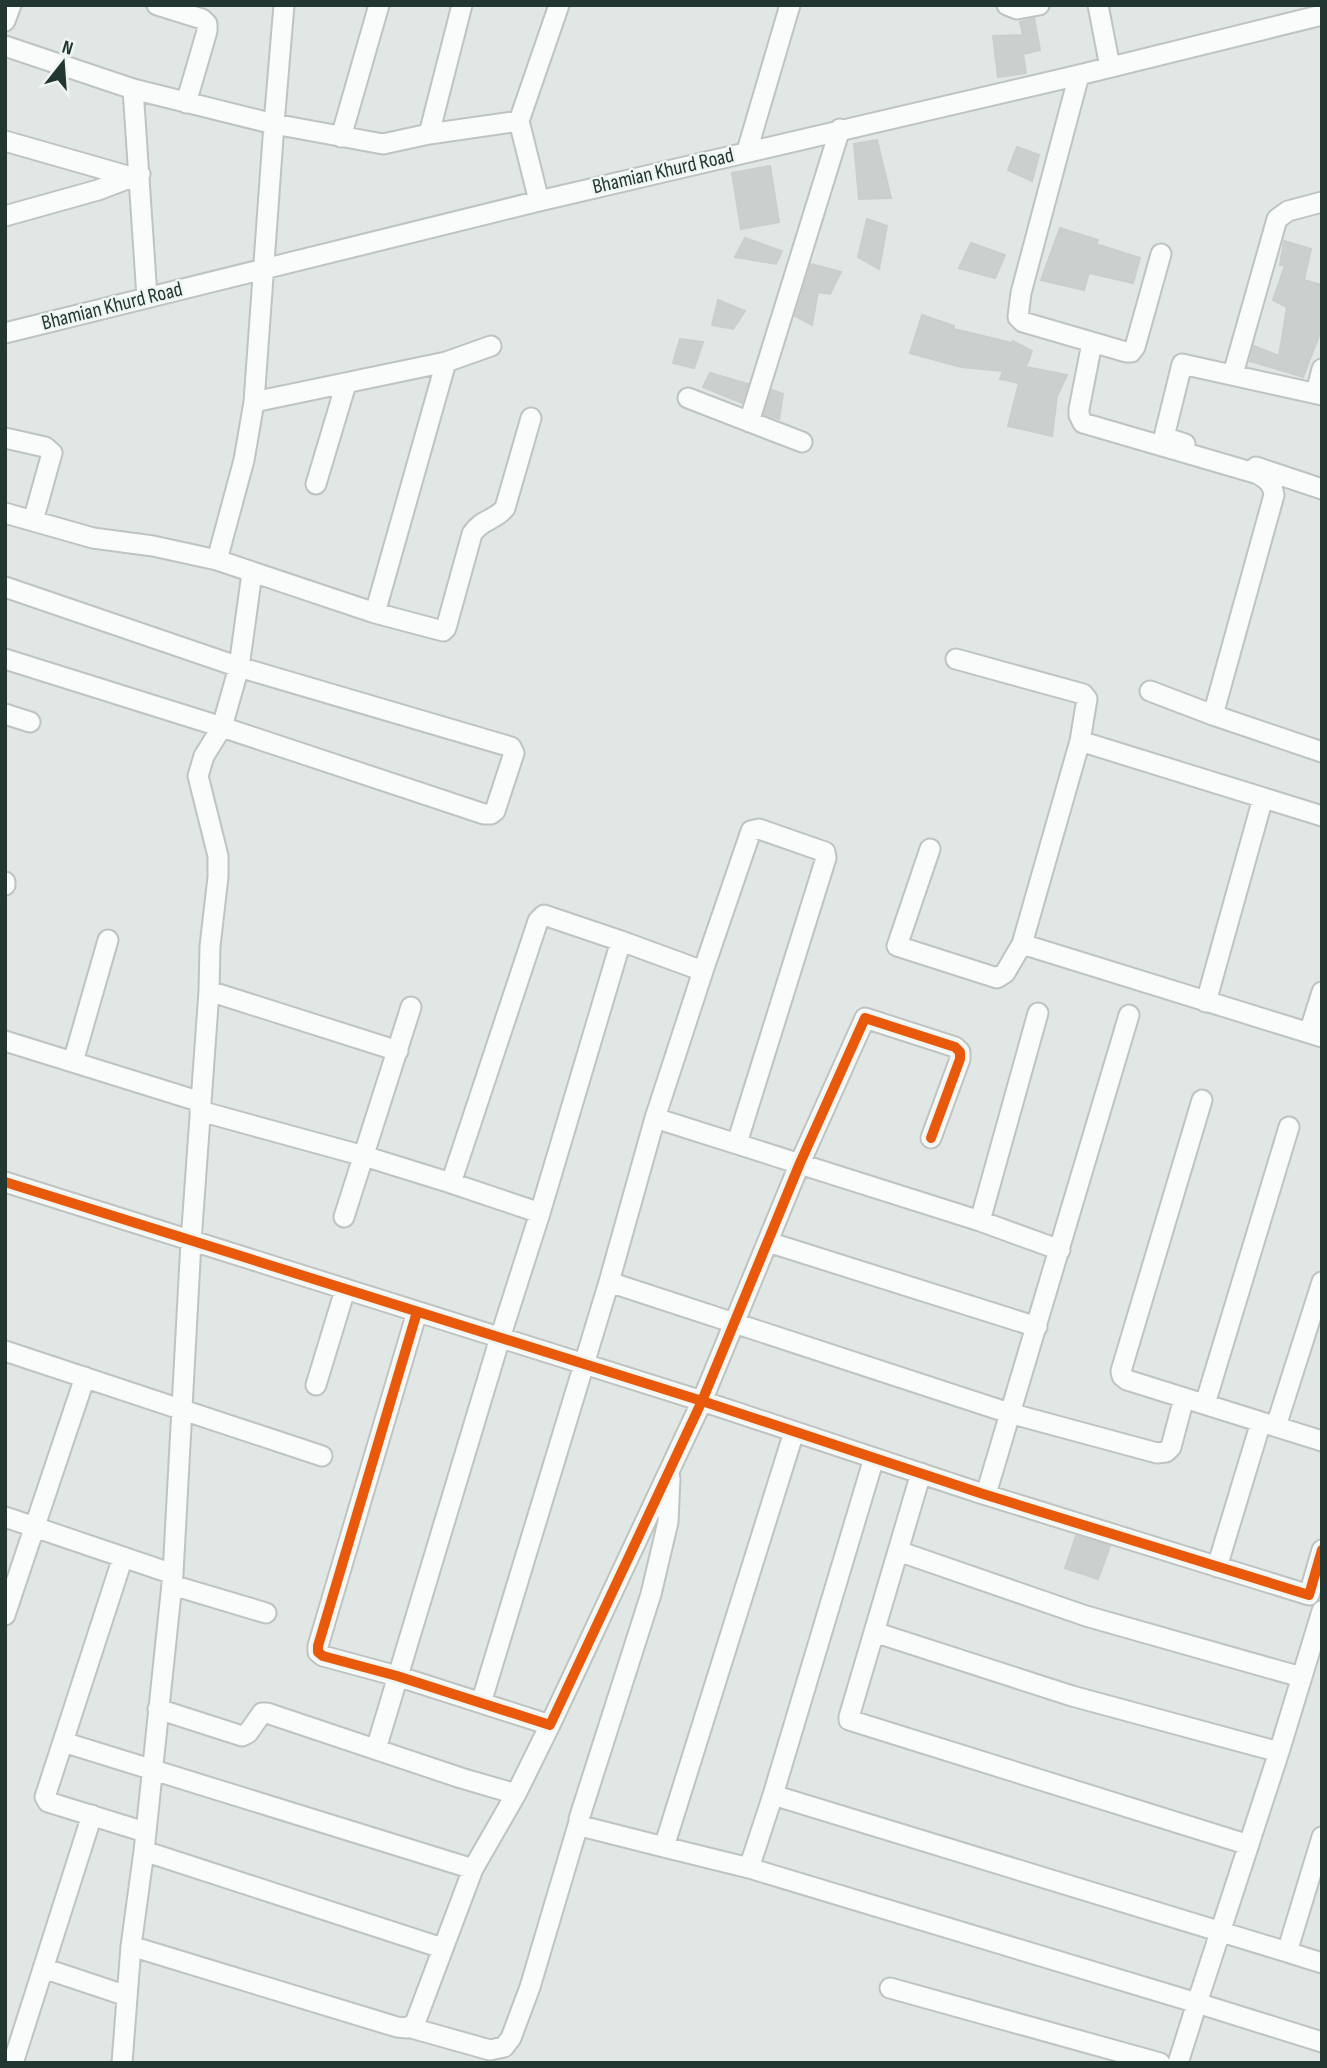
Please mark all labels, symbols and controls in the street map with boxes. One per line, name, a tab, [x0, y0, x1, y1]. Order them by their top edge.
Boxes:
north arrow	[28, 28, 98, 98]
text: N	[59, 36, 76, 61]
street label: Bhamian Khurd Road	[590, 143, 736, 199]
street label: Bhamian Khurd Road	[39, 276, 185, 336]

